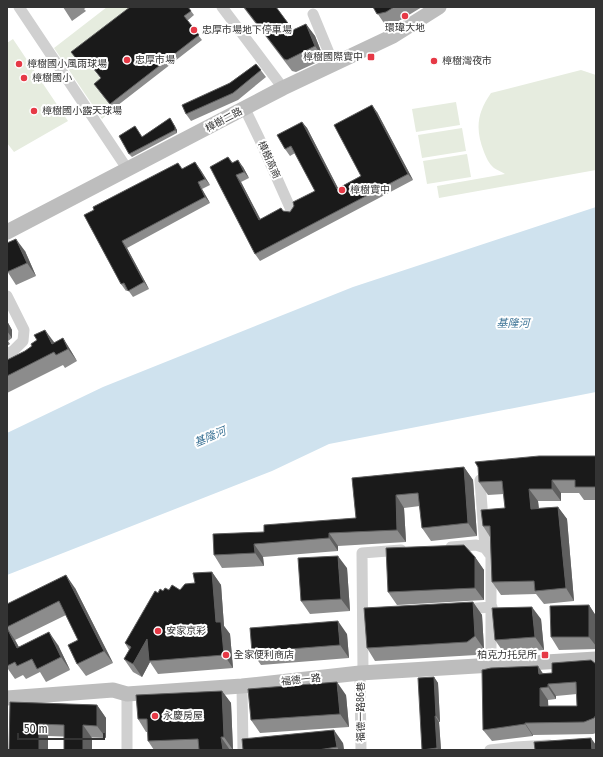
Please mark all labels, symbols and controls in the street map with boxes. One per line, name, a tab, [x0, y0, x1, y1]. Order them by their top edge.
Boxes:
marker: 環瑋大地	[400, 11, 410, 21]
place label: 環瑋大地	[385, 22, 425, 34]
place label: 忠厚市場地下停車場	[202, 24, 292, 36]
marker: 忠厚市場地下停車場	[189, 25, 199, 35]
place label: 樟樹國際實中	[303, 51, 363, 63]
marker: 樟樹國際實中	[366, 52, 376, 62]
place label: 忠厚市場	[135, 54, 175, 66]
marker: 忠厚市場	[122, 55, 132, 65]
place label: 樟樹灣夜市	[442, 55, 492, 67]
marker: 樟樹灣夜市	[429, 56, 439, 66]
place label: 樟樹國小風雨球場	[27, 58, 107, 70]
marker: 樟樹國小風雨球場	[14, 59, 24, 69]
place label: 樟樹國小	[32, 72, 72, 84]
marker: 樟樹國小	[19, 73, 29, 83]
place label: 樟樹國小露天球場	[42, 105, 122, 117]
street label: 樟樹二路	[204, 105, 244, 135]
marker: 樟樹國小露天球場	[29, 106, 39, 116]
street label: 樟樹高商	[255, 139, 283, 181]
place label: 樟樹實中	[350, 184, 390, 196]
marker: 樟樹實中	[337, 185, 347, 195]
water label: 基隆河	[497, 317, 531, 330]
water label: 基隆河	[192, 424, 230, 449]
place label: 安家京彩	[166, 625, 206, 637]
marker: 安家京彩	[153, 626, 163, 636]
place label: 全家便利商店	[234, 649, 294, 661]
place label: 柏克力托兒所	[477, 649, 537, 661]
marker: 全家便利商店	[221, 650, 231, 660]
marker: 柏克力托兒所	[540, 650, 550, 660]
street label: 福德一路	[280, 672, 322, 688]
street label: 福德一路86巷	[355, 682, 367, 742]
place label: 永慶房屋	[163, 710, 203, 722]
marker: 永慶房屋	[150, 711, 160, 721]
scale bar	[18, 715, 104, 741]
text: 50 m	[24, 722, 48, 736]

